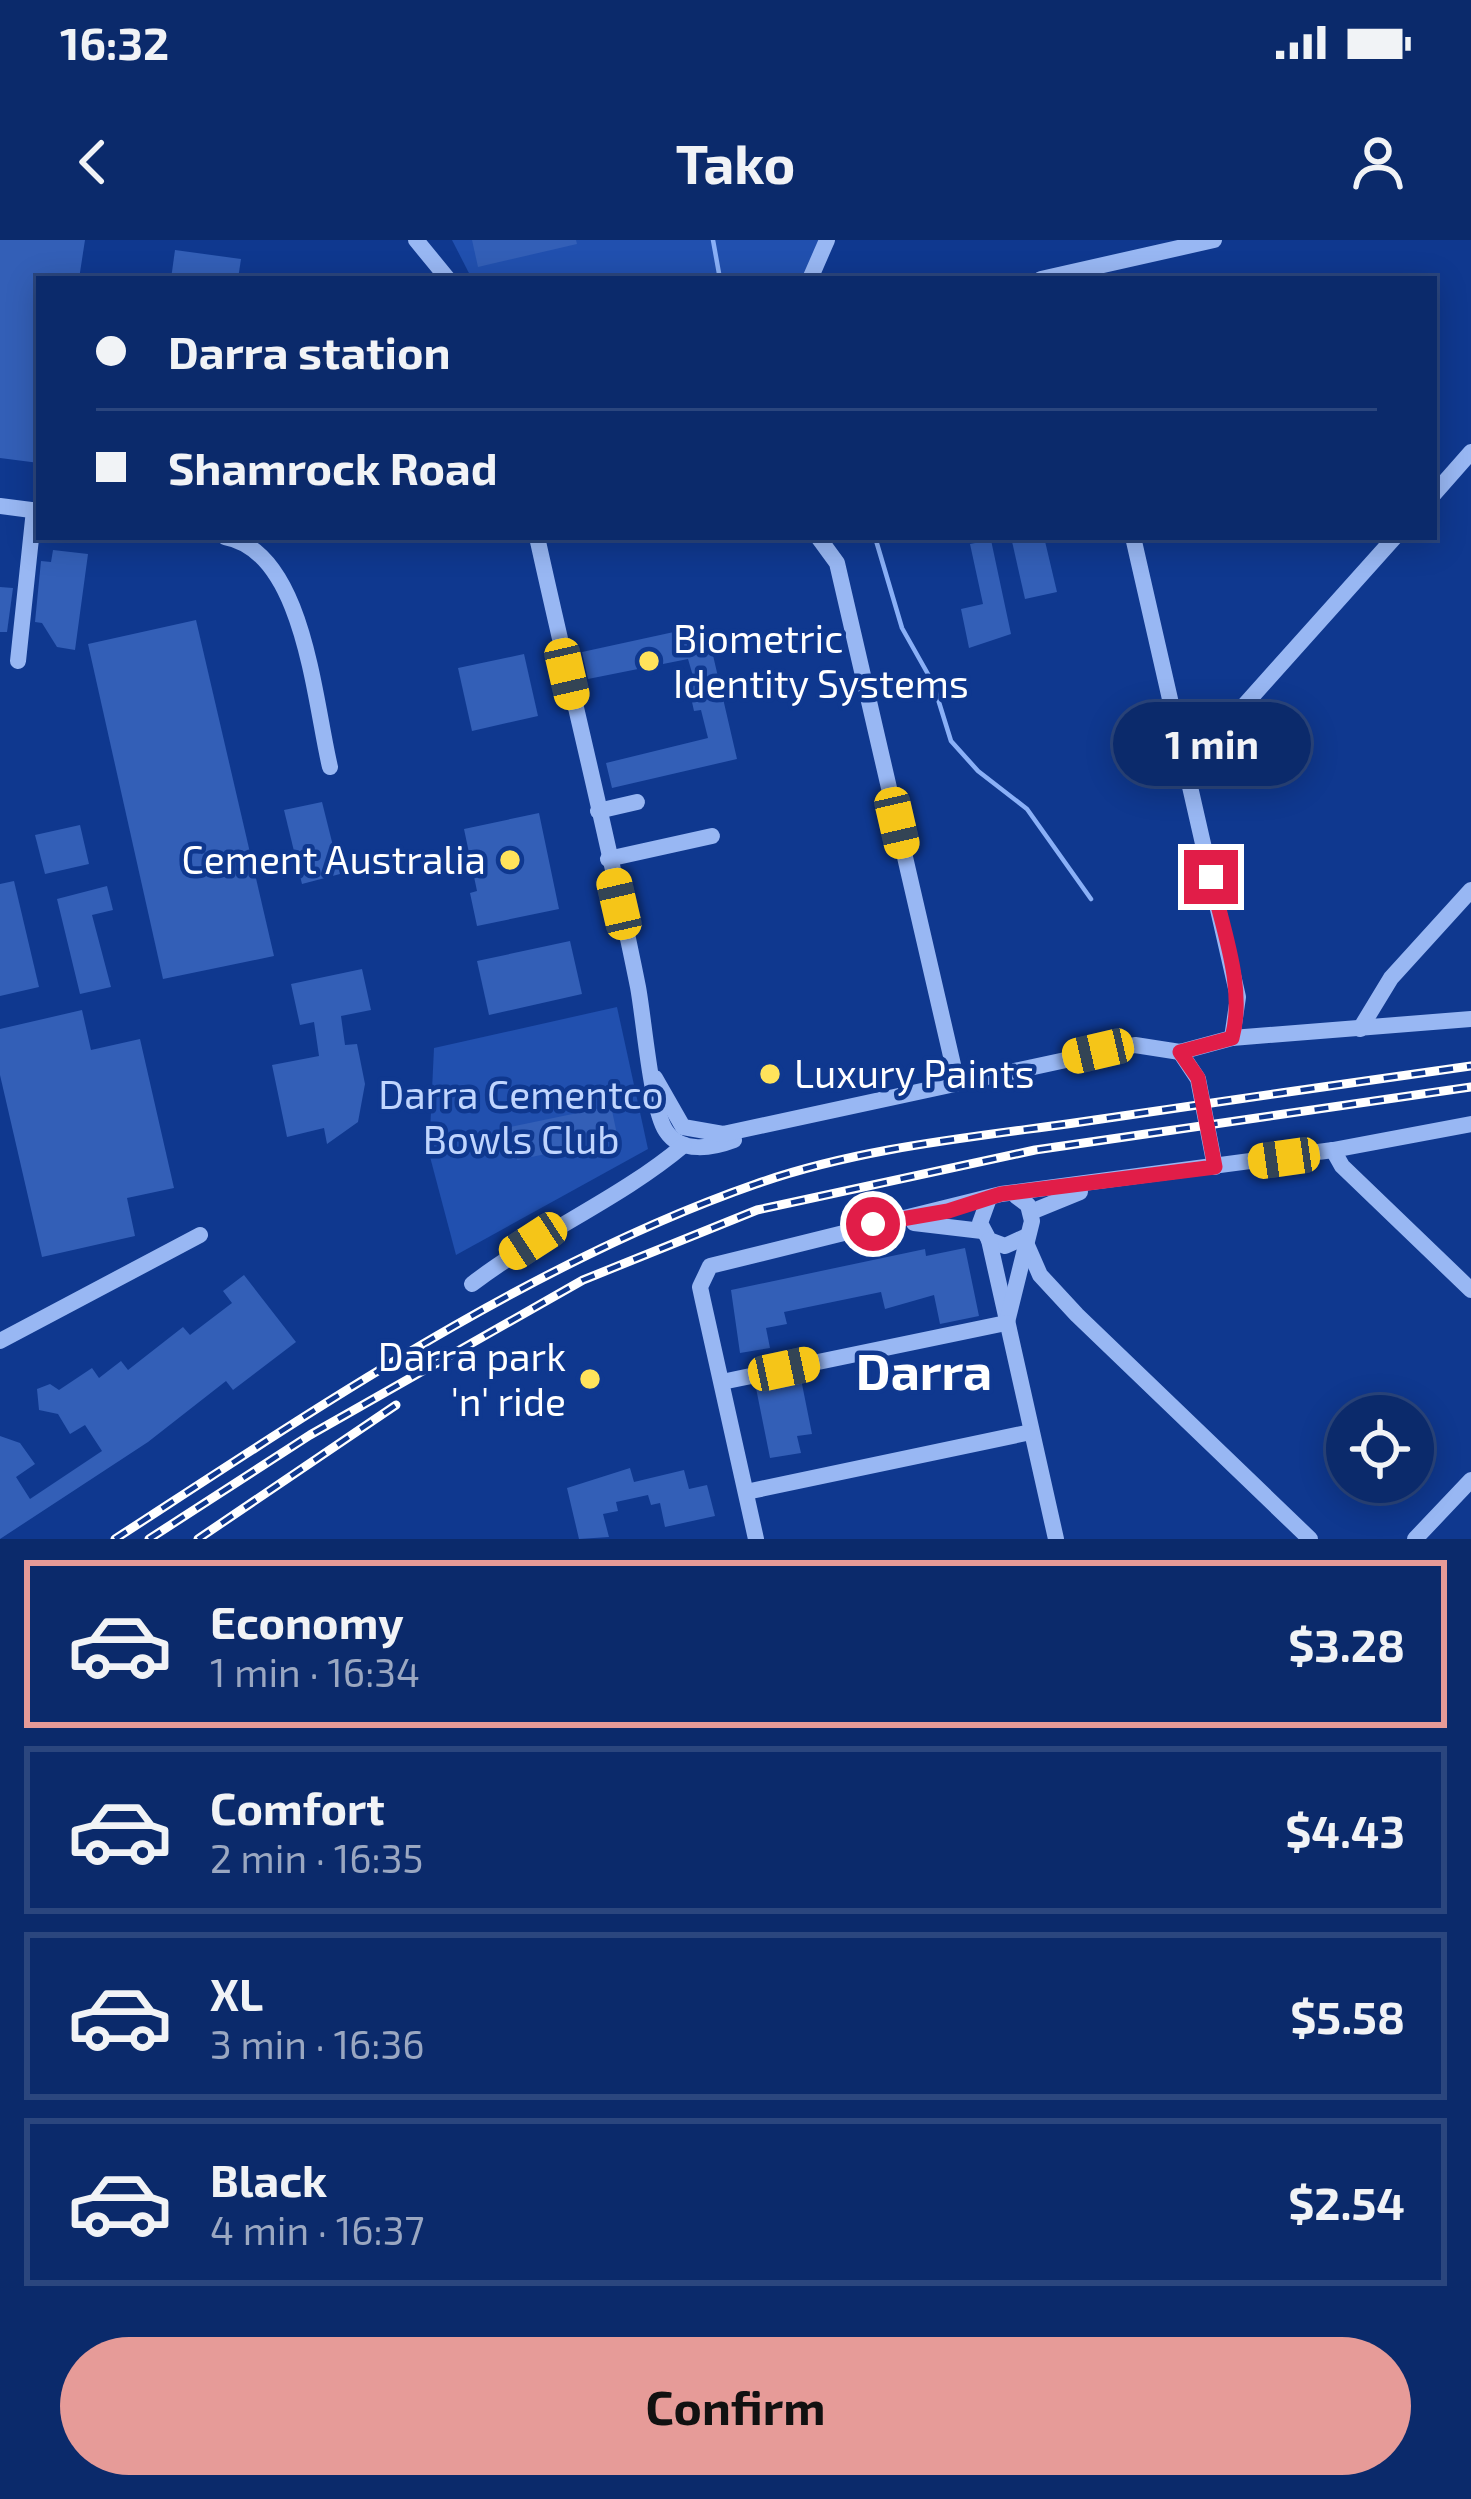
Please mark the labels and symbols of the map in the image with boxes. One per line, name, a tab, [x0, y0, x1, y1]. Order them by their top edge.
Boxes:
place label: Biometric Identity Systems	[673, 614, 969, 706]
car	[541, 635, 593, 713]
marker: Biometric Identity Systems	[636, 648, 662, 674]
callout: 1 min	[1112, 703, 1310, 787]
car	[871, 784, 923, 862]
place label: Cement Australia	[182, 835, 486, 882]
marker: Cement Australia	[497, 847, 523, 873]
route end	[1184, 850, 1238, 904]
car	[593, 865, 645, 943]
car	[1059, 1025, 1137, 1077]
place label: Luxury Paints	[794, 1049, 1034, 1096]
marker: Luxury Paints	[757, 1061, 783, 1087]
park label: Darra Cementco Bowls Club	[378, 1070, 664, 1162]
car	[1246, 1135, 1322, 1181]
route start	[846, 1197, 900, 1251]
car	[493, 1206, 573, 1276]
place label: Darra park 'n' ride	[378, 1332, 566, 1424]
district label: Darra	[856, 1339, 992, 1400]
car	[745, 1344, 823, 1394]
marker: Darra park 'n' ride	[577, 1366, 603, 1392]

